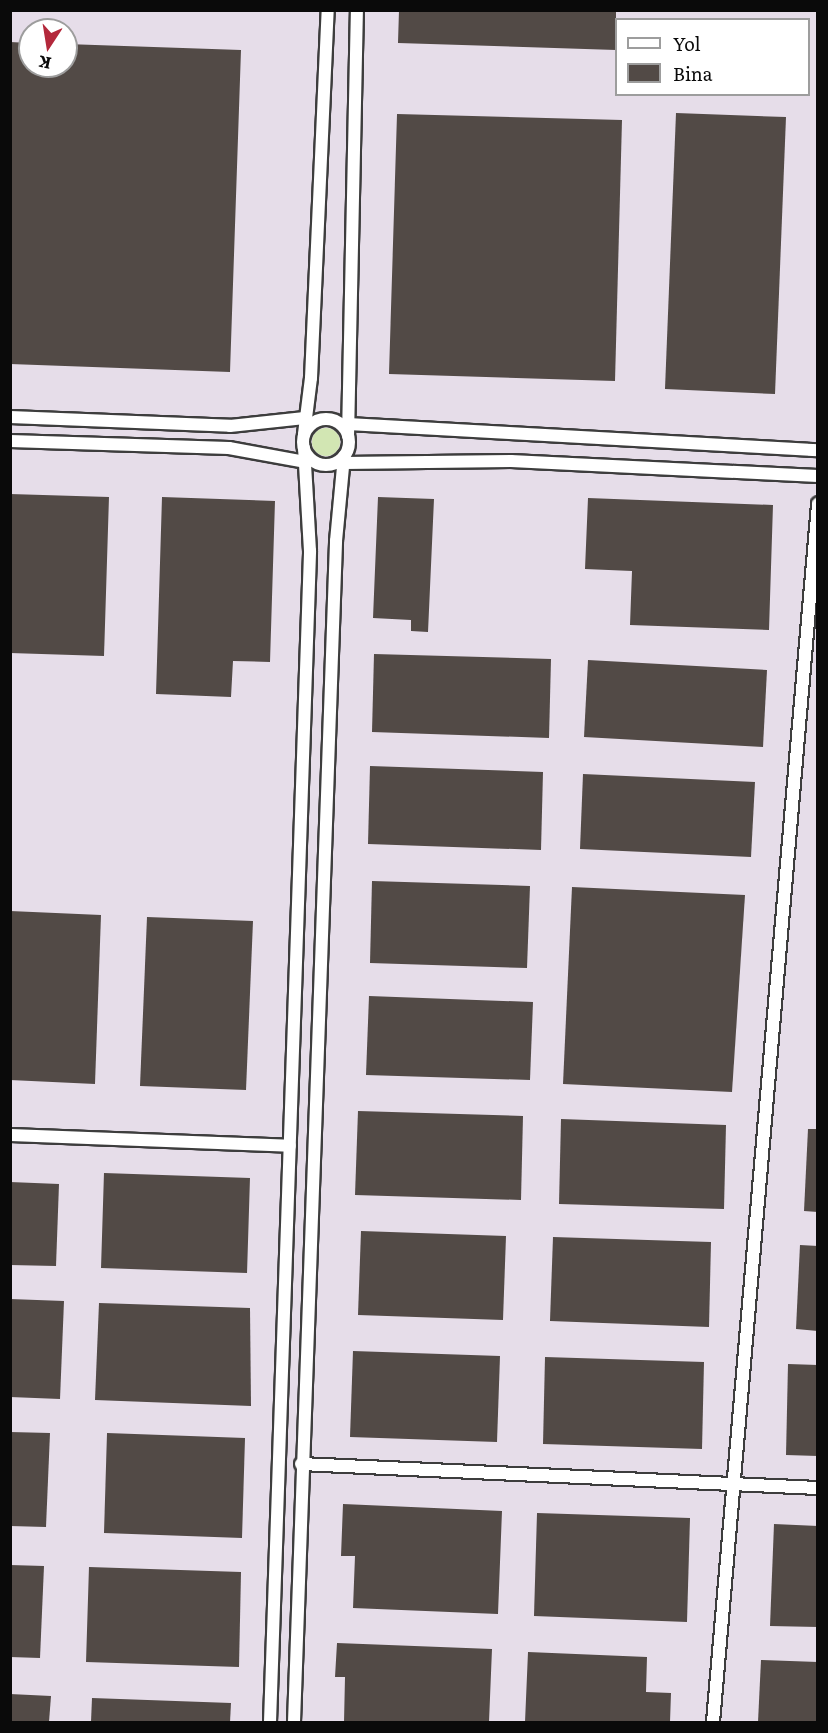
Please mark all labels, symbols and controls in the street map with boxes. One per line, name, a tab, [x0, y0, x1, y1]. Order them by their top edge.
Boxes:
north arrow	[18, 18, 78, 78]
legend	[615, 18, 810, 96]
text: Yol	[673, 30, 701, 57]
text: K	[36, 51, 53, 77]
text: Bina	[673, 60, 713, 87]

